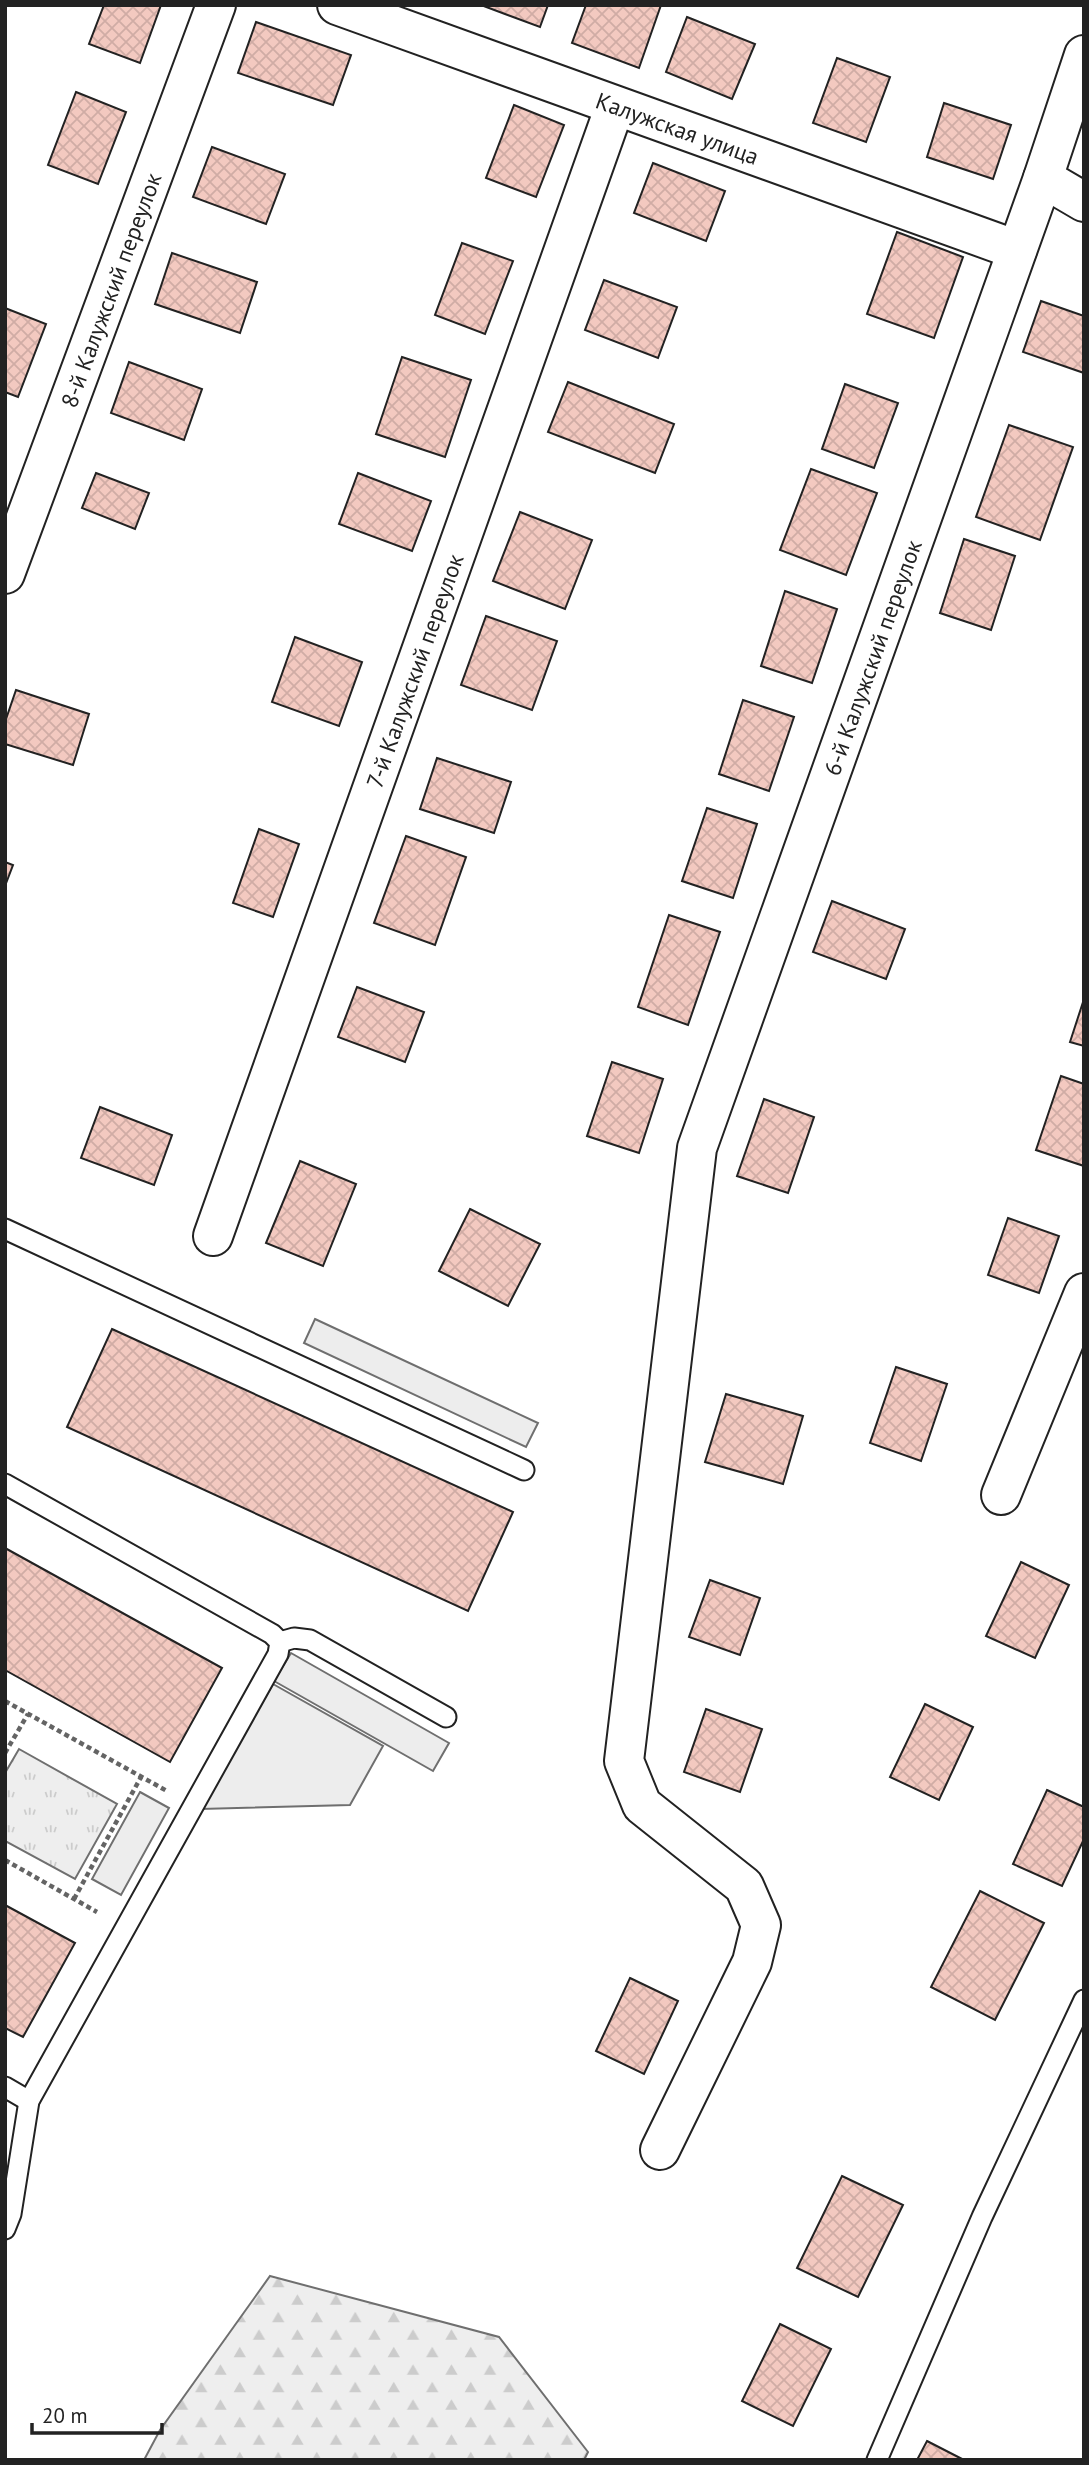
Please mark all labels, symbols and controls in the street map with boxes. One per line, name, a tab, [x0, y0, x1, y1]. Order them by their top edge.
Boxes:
street label: Калужская улица	[592, 85, 763, 170]
street label: 8-й Калужский переулок	[54, 169, 167, 411]
street label: 6-й Калужский переулок	[817, 536, 927, 779]
street label: 7-й Калужский переулок	[359, 550, 469, 792]
scale bar	[32, 2392, 161, 2436]
text: 20 m	[42, 2402, 88, 2429]

